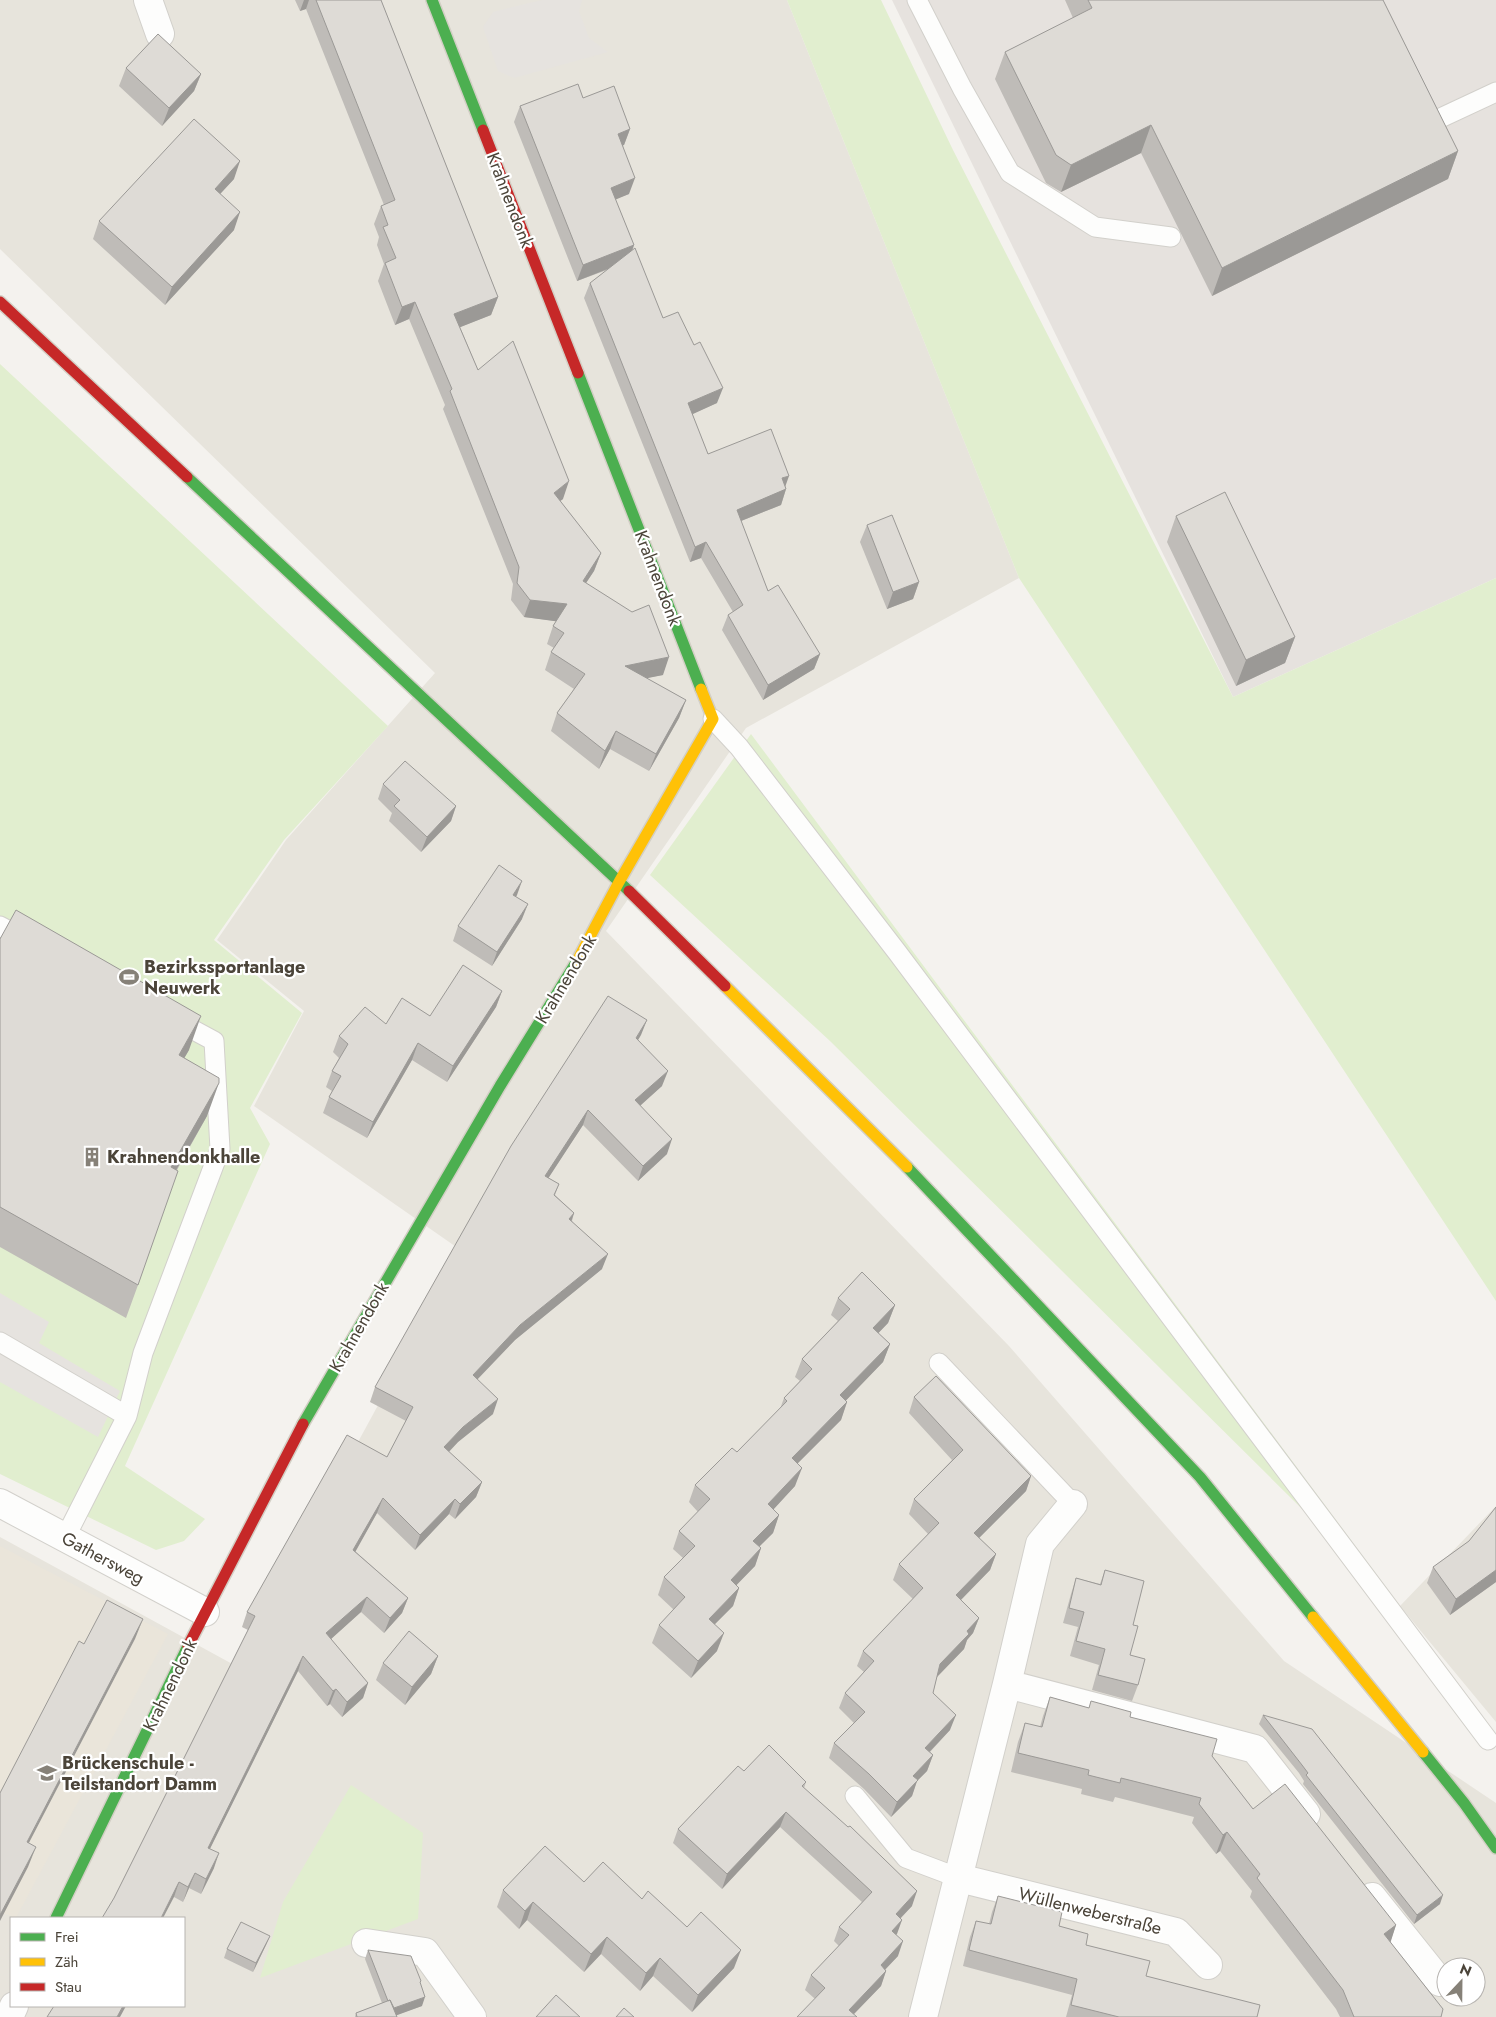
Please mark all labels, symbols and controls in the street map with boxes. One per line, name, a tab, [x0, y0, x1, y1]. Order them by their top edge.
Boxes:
street label: Krahnendonk	[480, 149, 540, 251]
street label: Krahnendonk	[628, 527, 688, 629]
street label: Krahnendonk	[529, 929, 603, 1029]
place label: Bezirkssportanlage Neuwerk	[144, 954, 305, 1001]
sports icon: Bezirkssportanlage Neuwerk	[118, 966, 140, 988]
place label: Krahnendonkhalle	[107, 1144, 260, 1170]
building icon: Krahnendonkhalle	[81, 1146, 103, 1168]
street label: Krahnendonk	[323, 1277, 395, 1377]
street label: Gathersweg	[57, 1525, 149, 1591]
street label: Krahnendonk	[136, 1634, 204, 1736]
place label: Brückenschule - Teilstandort Damm	[62, 1750, 217, 1797]
school or university icon: Brückenschule - Teilstandort Damm	[36, 1762, 58, 1784]
street label: Wüllenweberstraße	[1016, 1881, 1164, 1941]
legend	[10, 1917, 185, 2007]
text: Frei	[55, 1926, 79, 1948]
text: Zäh	[55, 1951, 78, 1973]
north arrow	[1436, 1957, 1486, 2007]
text: N	[1457, 1959, 1475, 1981]
text: Stau	[55, 1976, 82, 1998]

